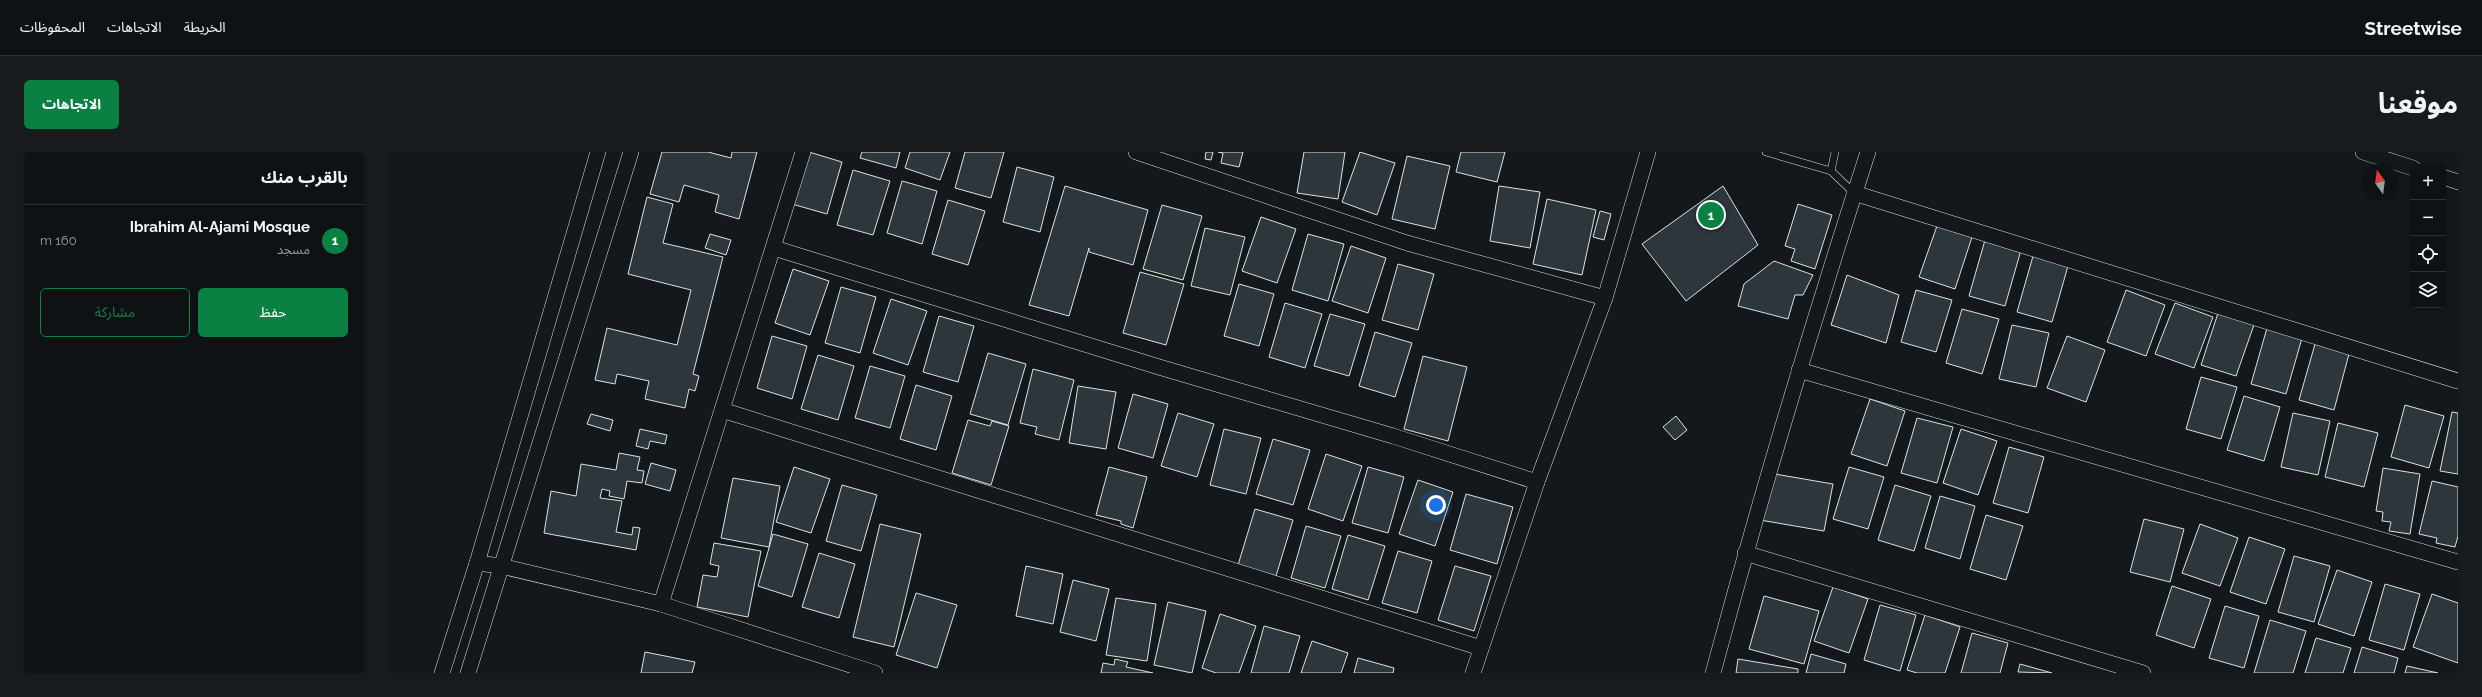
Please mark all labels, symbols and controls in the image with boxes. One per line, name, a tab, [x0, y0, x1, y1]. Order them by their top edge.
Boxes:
text: Streetwise	[2365, 17, 2462, 39]
text: المحفوظات	[20, 19, 85, 35]
text: الاتجاهات	[107, 19, 162, 35]
text: الخريطة	[184, 19, 226, 35]
button: الاتجاهات	[24, 80, 119, 129]
text: موقعنا	[2378, 87, 2458, 120]
north arrow	[2362, 164, 2398, 200]
map controls	[2410, 164, 2446, 308]
button: +	[2410, 164, 2446, 200]
text: بالقرب منك	[261, 167, 348, 187]
pin: 1	[1698, 200, 1724, 230]
button: −	[2410, 200, 2446, 236]
text: Ibrahim Al-Ajami Mosque	[130, 218, 310, 236]
text: 160 m	[40, 233, 77, 248]
text: 1	[332, 233, 338, 248]
button: locate	[2410, 236, 2446, 272]
text: مسجد	[277, 242, 310, 257]
button: layers	[2410, 272, 2446, 308]
button: مشاركة	[40, 288, 190, 337]
button: حفظ	[198, 288, 348, 337]
your location	[1426, 495, 1446, 515]

